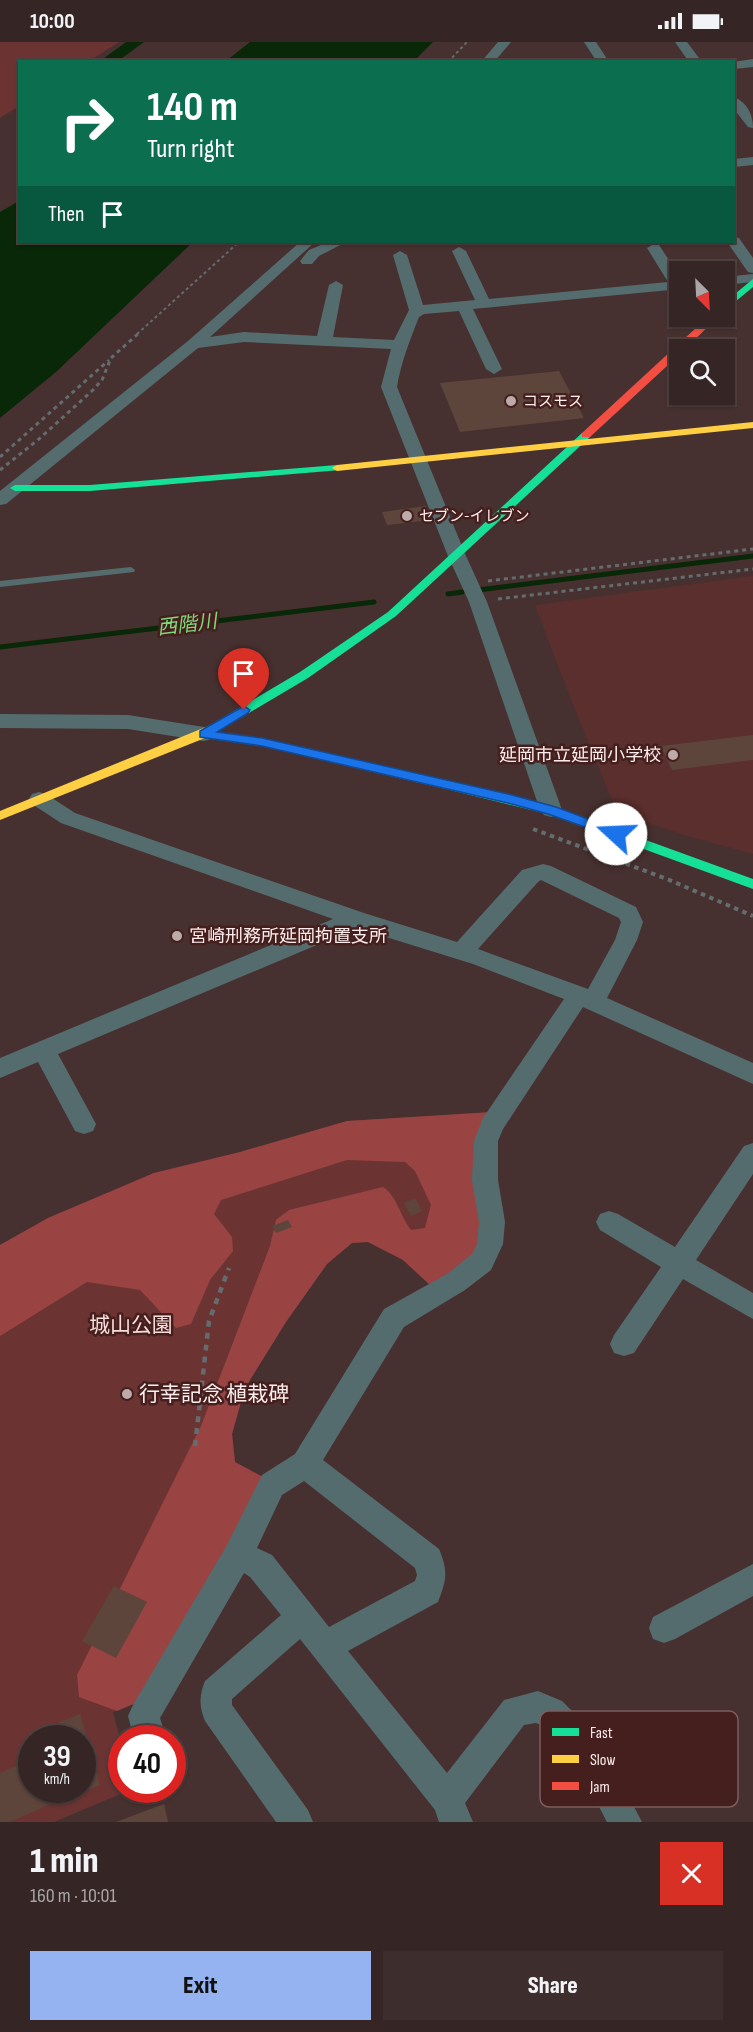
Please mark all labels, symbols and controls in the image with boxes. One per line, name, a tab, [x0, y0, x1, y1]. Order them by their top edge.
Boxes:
text: 10:00	[30, 8, 75, 35]
text: 140 m	[147, 82, 238, 133]
icon: right	[48, 84, 126, 162]
text: Turn right	[147, 133, 234, 165]
icon: arrive	[96, 198, 129, 231]
text: Then	[48, 201, 84, 228]
north arrow	[669, 261, 735, 327]
map controls	[669, 261, 735, 405]
button: search	[669, 339, 735, 405]
place label: コスモス	[523, 392, 583, 411]
marker: コスモス	[504, 394, 518, 408]
place label: セブン-イレブン	[419, 507, 530, 526]
marker: セブン-イレブン	[400, 509, 414, 523]
water label: 西階川	[156, 609, 220, 641]
pin	[218, 648, 269, 710]
icon: arrive	[227, 657, 260, 690]
place label: 延岡市立延岡小学校	[499, 745, 661, 766]
marker: 延岡市立延岡小学校	[666, 748, 680, 762]
position arrow	[584, 802, 648, 866]
place label: 宮崎刑務所延岡拘置支所	[189, 926, 387, 947]
marker: 宮崎刑務所延岡拘置支所	[170, 929, 184, 943]
park label: 城山公園	[89, 1313, 173, 1338]
place label: 行幸記念 植栽碑	[139, 1382, 289, 1407]
marker: 行幸記念 植栽碑	[120, 1387, 134, 1401]
legend	[540, 1711, 738, 1807]
text: Fast	[590, 1724, 613, 1743]
speed limit sign: 40	[108, 1725, 186, 1803]
text: 39	[43, 1739, 71, 1775]
text: Slow	[590, 1751, 615, 1770]
text: km/h	[44, 1770, 70, 1789]
text: Jam	[589, 1778, 610, 1797]
text: 1 min	[30, 1840, 98, 1883]
button: close	[660, 1842, 723, 1905]
text: 160 m · 10:01	[30, 1884, 116, 1908]
button: Exit	[30, 1951, 371, 2020]
button: Share	[383, 1951, 723, 2020]

